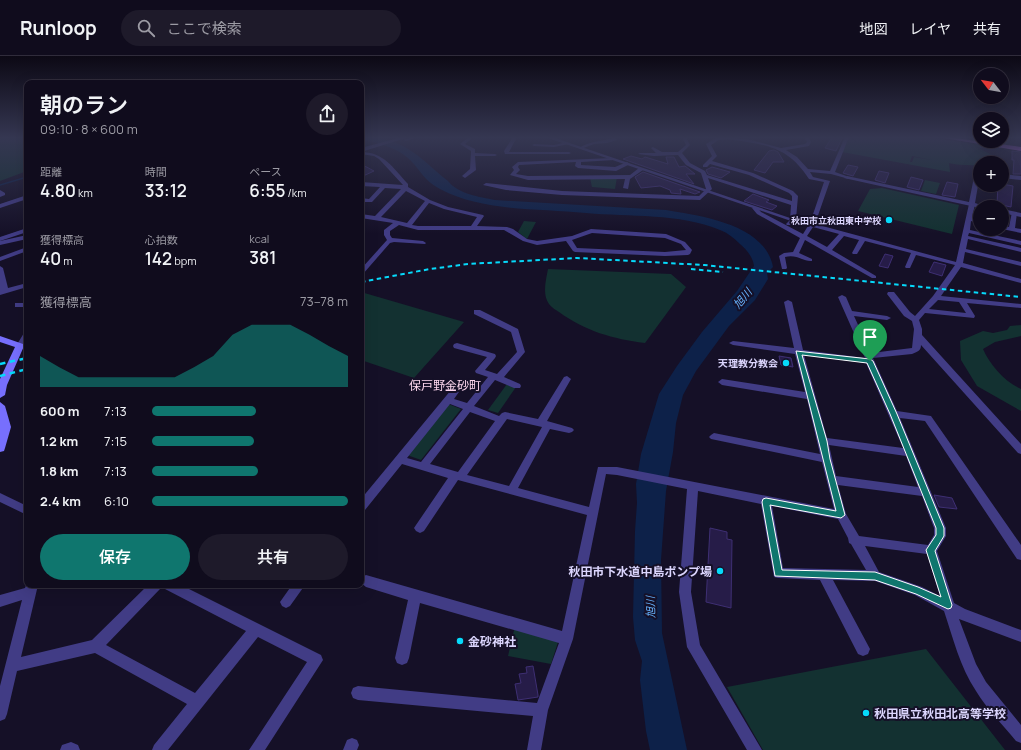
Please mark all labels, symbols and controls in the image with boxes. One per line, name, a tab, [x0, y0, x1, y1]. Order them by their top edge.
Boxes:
search box	[121, 10, 401, 46]
text: Runloop	[20, 15, 97, 41]
icon: search	[135, 17, 157, 39]
text: ここで検索	[167, 18, 242, 39]
text: 地図	[859, 19, 887, 38]
text: レイヤ	[909, 19, 951, 38]
text: 共有	[973, 19, 1001, 38]
north arrow	[973, 68, 1009, 104]
map controls	[973, 68, 1009, 236]
text: 朝のラン	[40, 90, 128, 120]
button: share	[306, 93, 348, 135]
button: layers	[973, 112, 1009, 148]
text: 09:10 · 8 × 600 m	[40, 120, 138, 138]
button: +	[973, 156, 1009, 192]
text: 距離	[40, 164, 62, 179]
text: 時間	[145, 164, 167, 179]
text: ペース	[249, 164, 282, 179]
text: 4.80	[40, 179, 76, 202]
text: 33:12	[145, 179, 187, 202]
text: 6:55	[249, 179, 285, 202]
text: km	[76, 185, 93, 200]
text: /km	[285, 185, 307, 200]
button: −	[973, 200, 1009, 236]
place label: 秋田市立秋田東中学校	[791, 214, 882, 227]
marker: 秋田市立秋田東中学校	[884, 215, 894, 225]
text: kcal	[249, 231, 269, 246]
text: 獲得標高	[40, 232, 84, 247]
text: 心拍数	[145, 232, 178, 247]
text: 381	[249, 246, 276, 269]
text: 40	[40, 247, 61, 270]
text: 142	[145, 247, 172, 270]
text: m	[61, 253, 73, 268]
text: bpm	[172, 253, 197, 268]
water label: 旭川	[729, 284, 755, 311]
text: 73–78 m	[300, 292, 348, 310]
text: 獲得標高	[40, 293, 92, 311]
pin	[853, 320, 887, 361]
icon: arrive	[859, 326, 881, 348]
place label: 天理教分教会	[718, 356, 778, 370]
marker: 天理教分教会	[781, 358, 791, 368]
district label: 保戸野金砂町	[409, 377, 481, 394]
text: 600 m	[40, 402, 79, 420]
text: 7:13	[104, 402, 127, 420]
text: 1.2 km	[40, 432, 78, 450]
text: 7:15	[104, 432, 127, 450]
text: 1.8 km	[40, 462, 78, 480]
text: 7:13	[104, 462, 127, 480]
text: 2.4 km	[40, 492, 81, 510]
text: 6:10	[104, 492, 129, 510]
button: 保存	[40, 534, 190, 580]
button: 共有	[198, 534, 348, 580]
place label: 秋田市下水道中島ポンプ場	[568, 563, 712, 580]
marker: 秋田市下水道中島ポンプ場	[715, 566, 725, 576]
water label: 旭川	[642, 595, 658, 618]
place label: 金砂神社	[468, 633, 516, 650]
marker: 金砂神社	[455, 636, 465, 646]
place label: 秋田県立秋田北高等学校	[874, 705, 1006, 722]
marker: 秋田県立秋田北高等学校	[861, 708, 871, 718]

